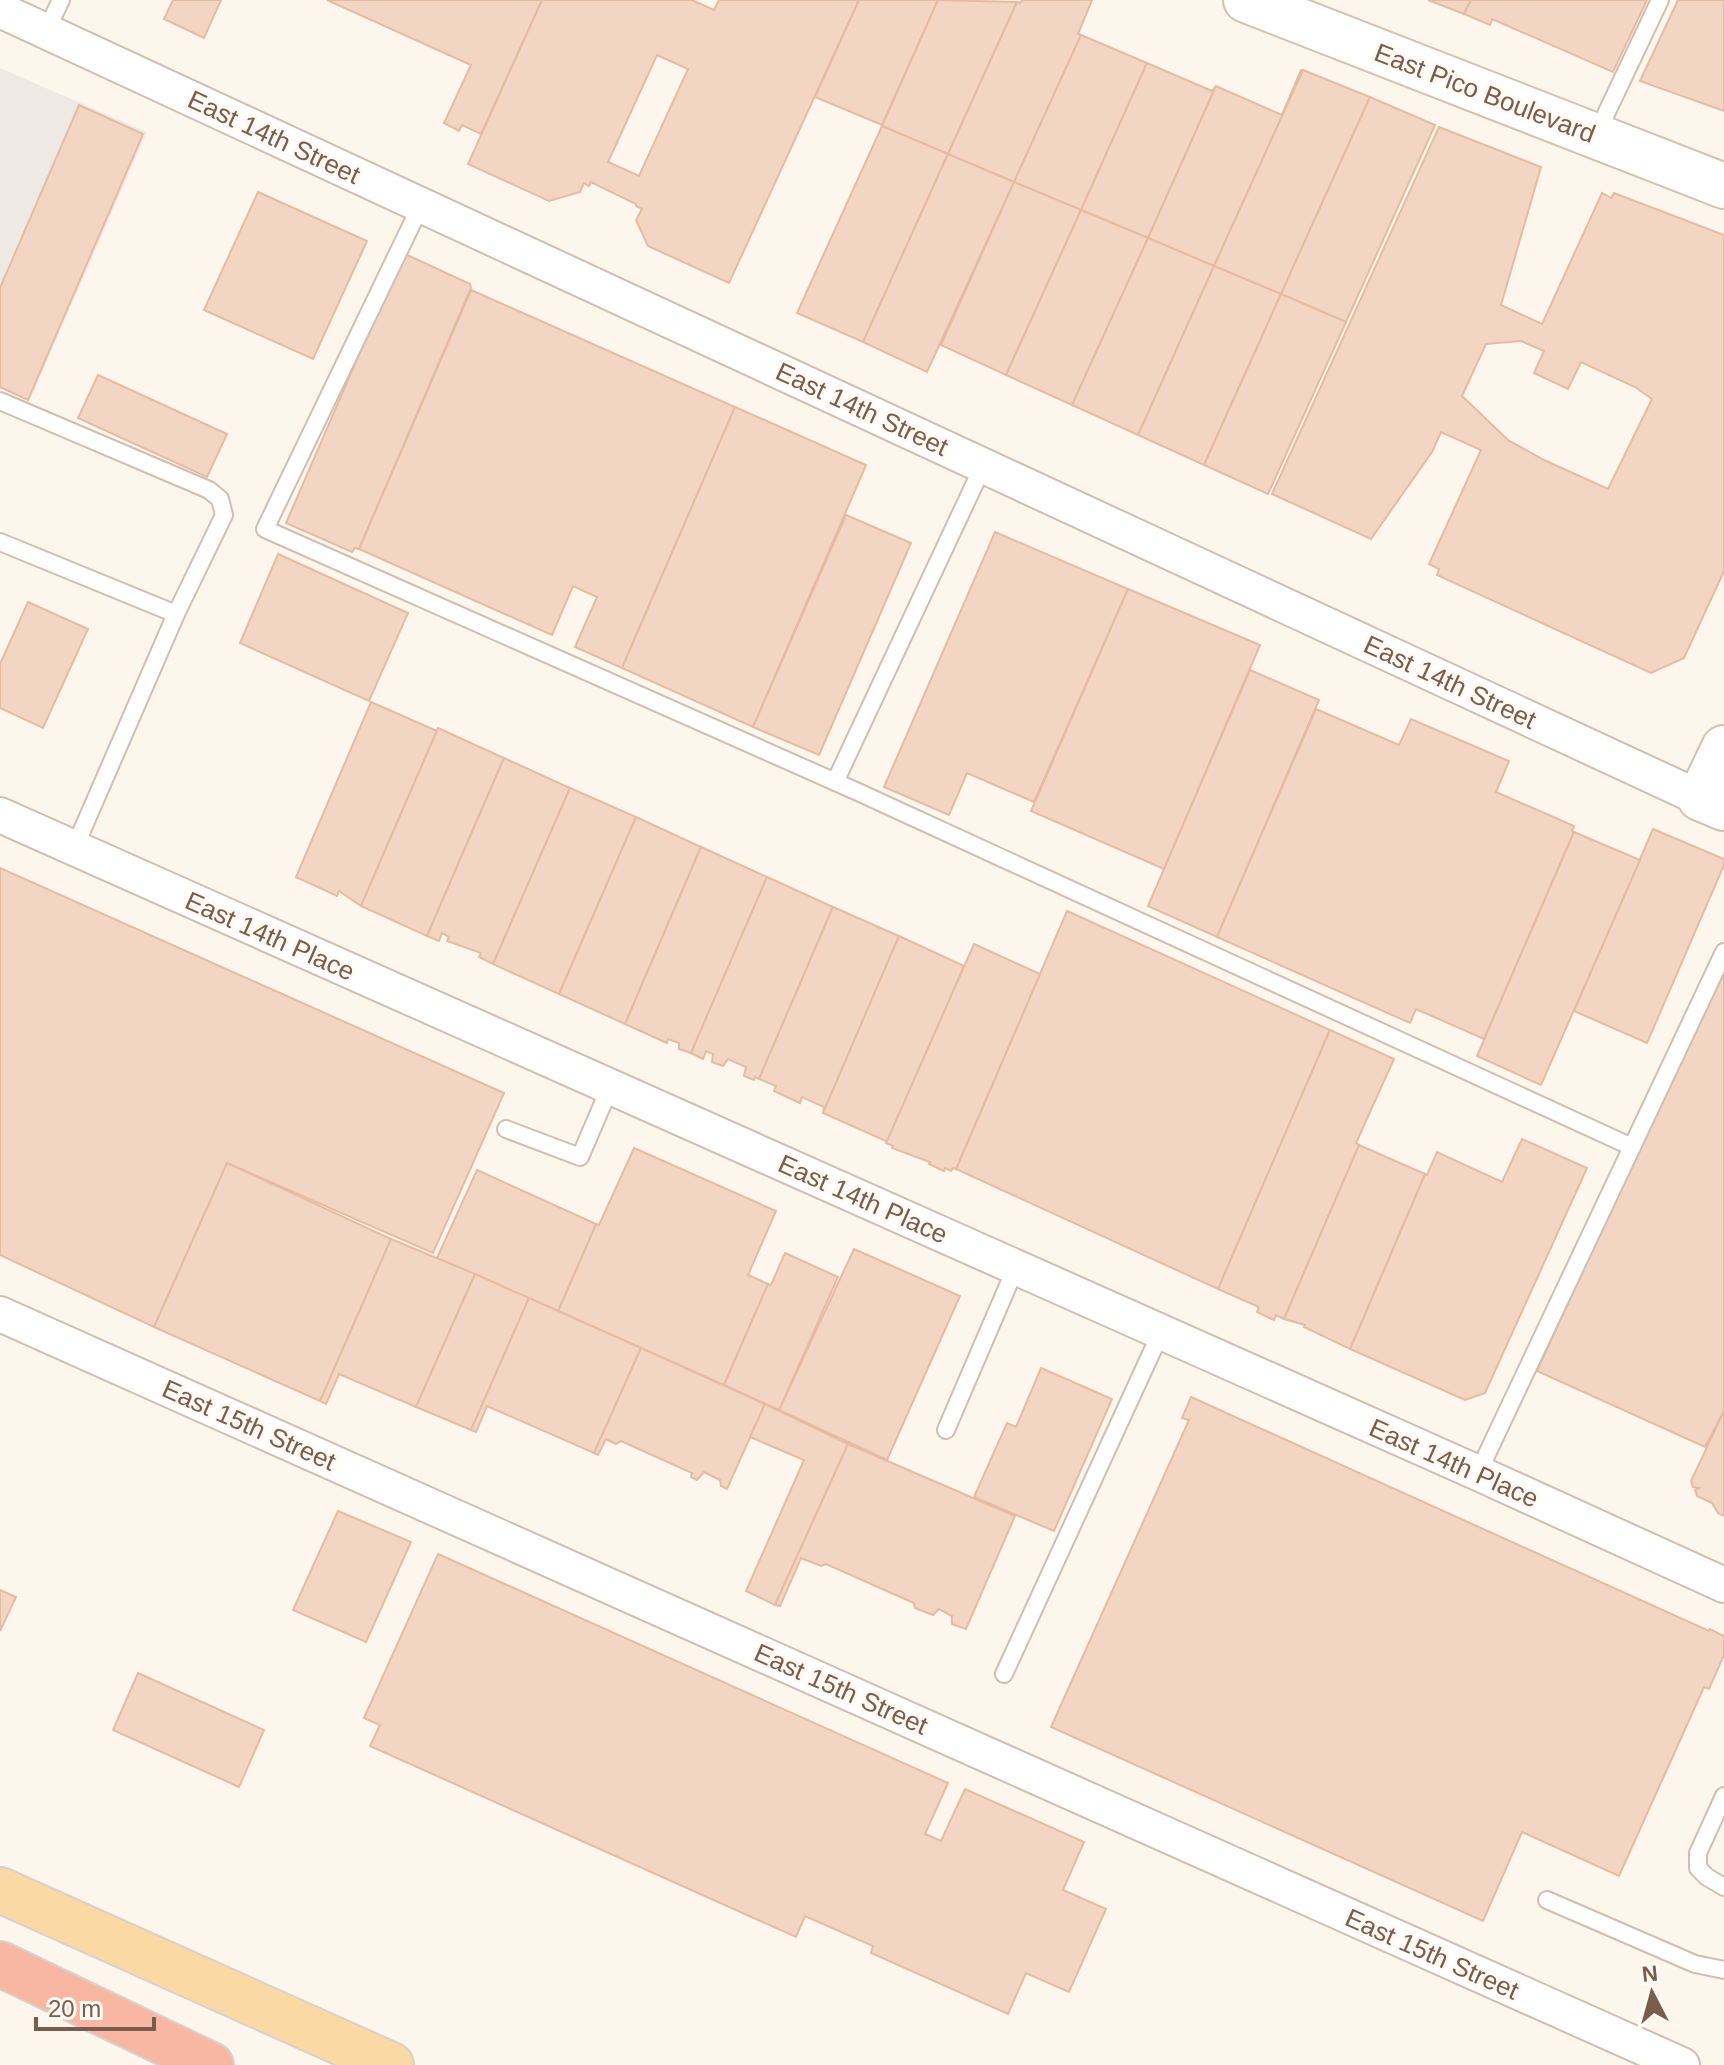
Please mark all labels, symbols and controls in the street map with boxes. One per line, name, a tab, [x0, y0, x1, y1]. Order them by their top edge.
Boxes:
street label: East Pico Boulevard	[1370, 37, 1600, 149]
street label: East 14th Street	[183, 84, 366, 190]
street label: East 14th Street	[771, 356, 954, 462]
street label: East 14th Street	[1359, 629, 1542, 735]
street label: East 14th Place	[181, 885, 359, 987]
street label: East 14th Place	[774, 1148, 952, 1250]
street label: East 15th Street	[158, 1373, 341, 1477]
street label: East 14th Place	[1365, 1412, 1543, 1514]
street label: East 15th Street	[750, 1637, 933, 1741]
street label: East 15th Street	[1341, 1902, 1524, 2006]
north arrow	[1612, 1953, 1692, 2033]
text: N	[1641, 1960, 1659, 1987]
scale bar	[36, 1981, 154, 2031]
text: 20 m	[48, 1995, 101, 2022]

